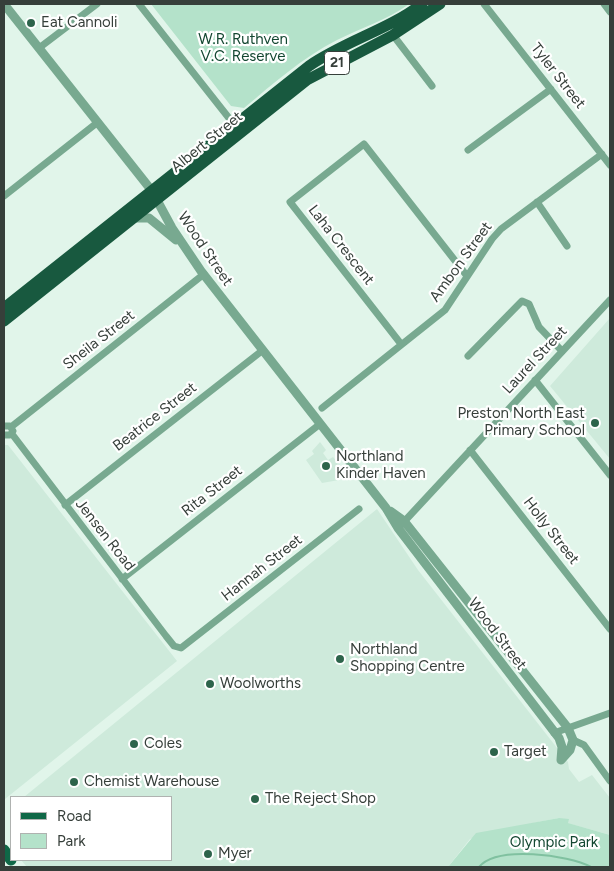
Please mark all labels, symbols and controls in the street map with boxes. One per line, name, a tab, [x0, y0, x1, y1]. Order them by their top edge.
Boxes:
place label: Eat Cannoli	[41, 14, 118, 32]
marker: Eat Cannoli	[25, 17, 37, 29]
park label: W.R. Ruthven V.C. Reserve	[198, 31, 288, 66]
street label: Tyler Street	[527, 40, 589, 112]
road number: 21	[324, 52, 350, 74]
street label: Albert Street	[168, 108, 246, 176]
street label: Laha Crescent	[304, 201, 378, 289]
street label: Wood Street	[174, 208, 236, 290]
street label: Ambon Street	[426, 218, 496, 306]
street label: Sheila Street	[60, 306, 138, 374]
street label: Laurel Street	[499, 322, 571, 398]
street label: Beatrice Street	[110, 379, 200, 455]
place label: Preston North East Primary School	[457, 405, 585, 440]
marker: Preston North East Primary School	[589, 417, 601, 429]
place label: Northland Kinder Haven	[336, 448, 426, 483]
marker: Northland Kinder Haven	[320, 460, 332, 472]
street label: Rita Street	[178, 462, 246, 520]
street label: Holly Street	[519, 494, 583, 568]
street label: Jensen Road	[71, 496, 139, 574]
street label: Hannah Street	[218, 531, 306, 605]
street label: Wood Street	[464, 594, 530, 674]
place label: Northland Shopping Centre	[350, 641, 465, 676]
marker: Northland Shopping Centre	[334, 653, 346, 665]
place label: Woolworths	[220, 675, 301, 693]
marker: Woolworths	[204, 678, 216, 690]
place label: Coles	[144, 735, 182, 753]
marker: Coles	[128, 738, 140, 750]
place label: Target	[504, 743, 547, 761]
marker: Target	[488, 746, 500, 758]
place label: Chemist Warehouse	[84, 773, 219, 791]
marker: Chemist Warehouse	[68, 776, 80, 788]
place label: The Reject Shop	[265, 790, 376, 808]
marker: The Reject Shop	[249, 793, 261, 805]
legend	[10, 796, 172, 861]
text: Road	[57, 807, 92, 825]
text: Park	[57, 832, 86, 850]
park label: Olympic Park	[510, 834, 598, 852]
place label: Myer	[218, 845, 252, 863]
marker: Myer	[202, 848, 214, 860]

